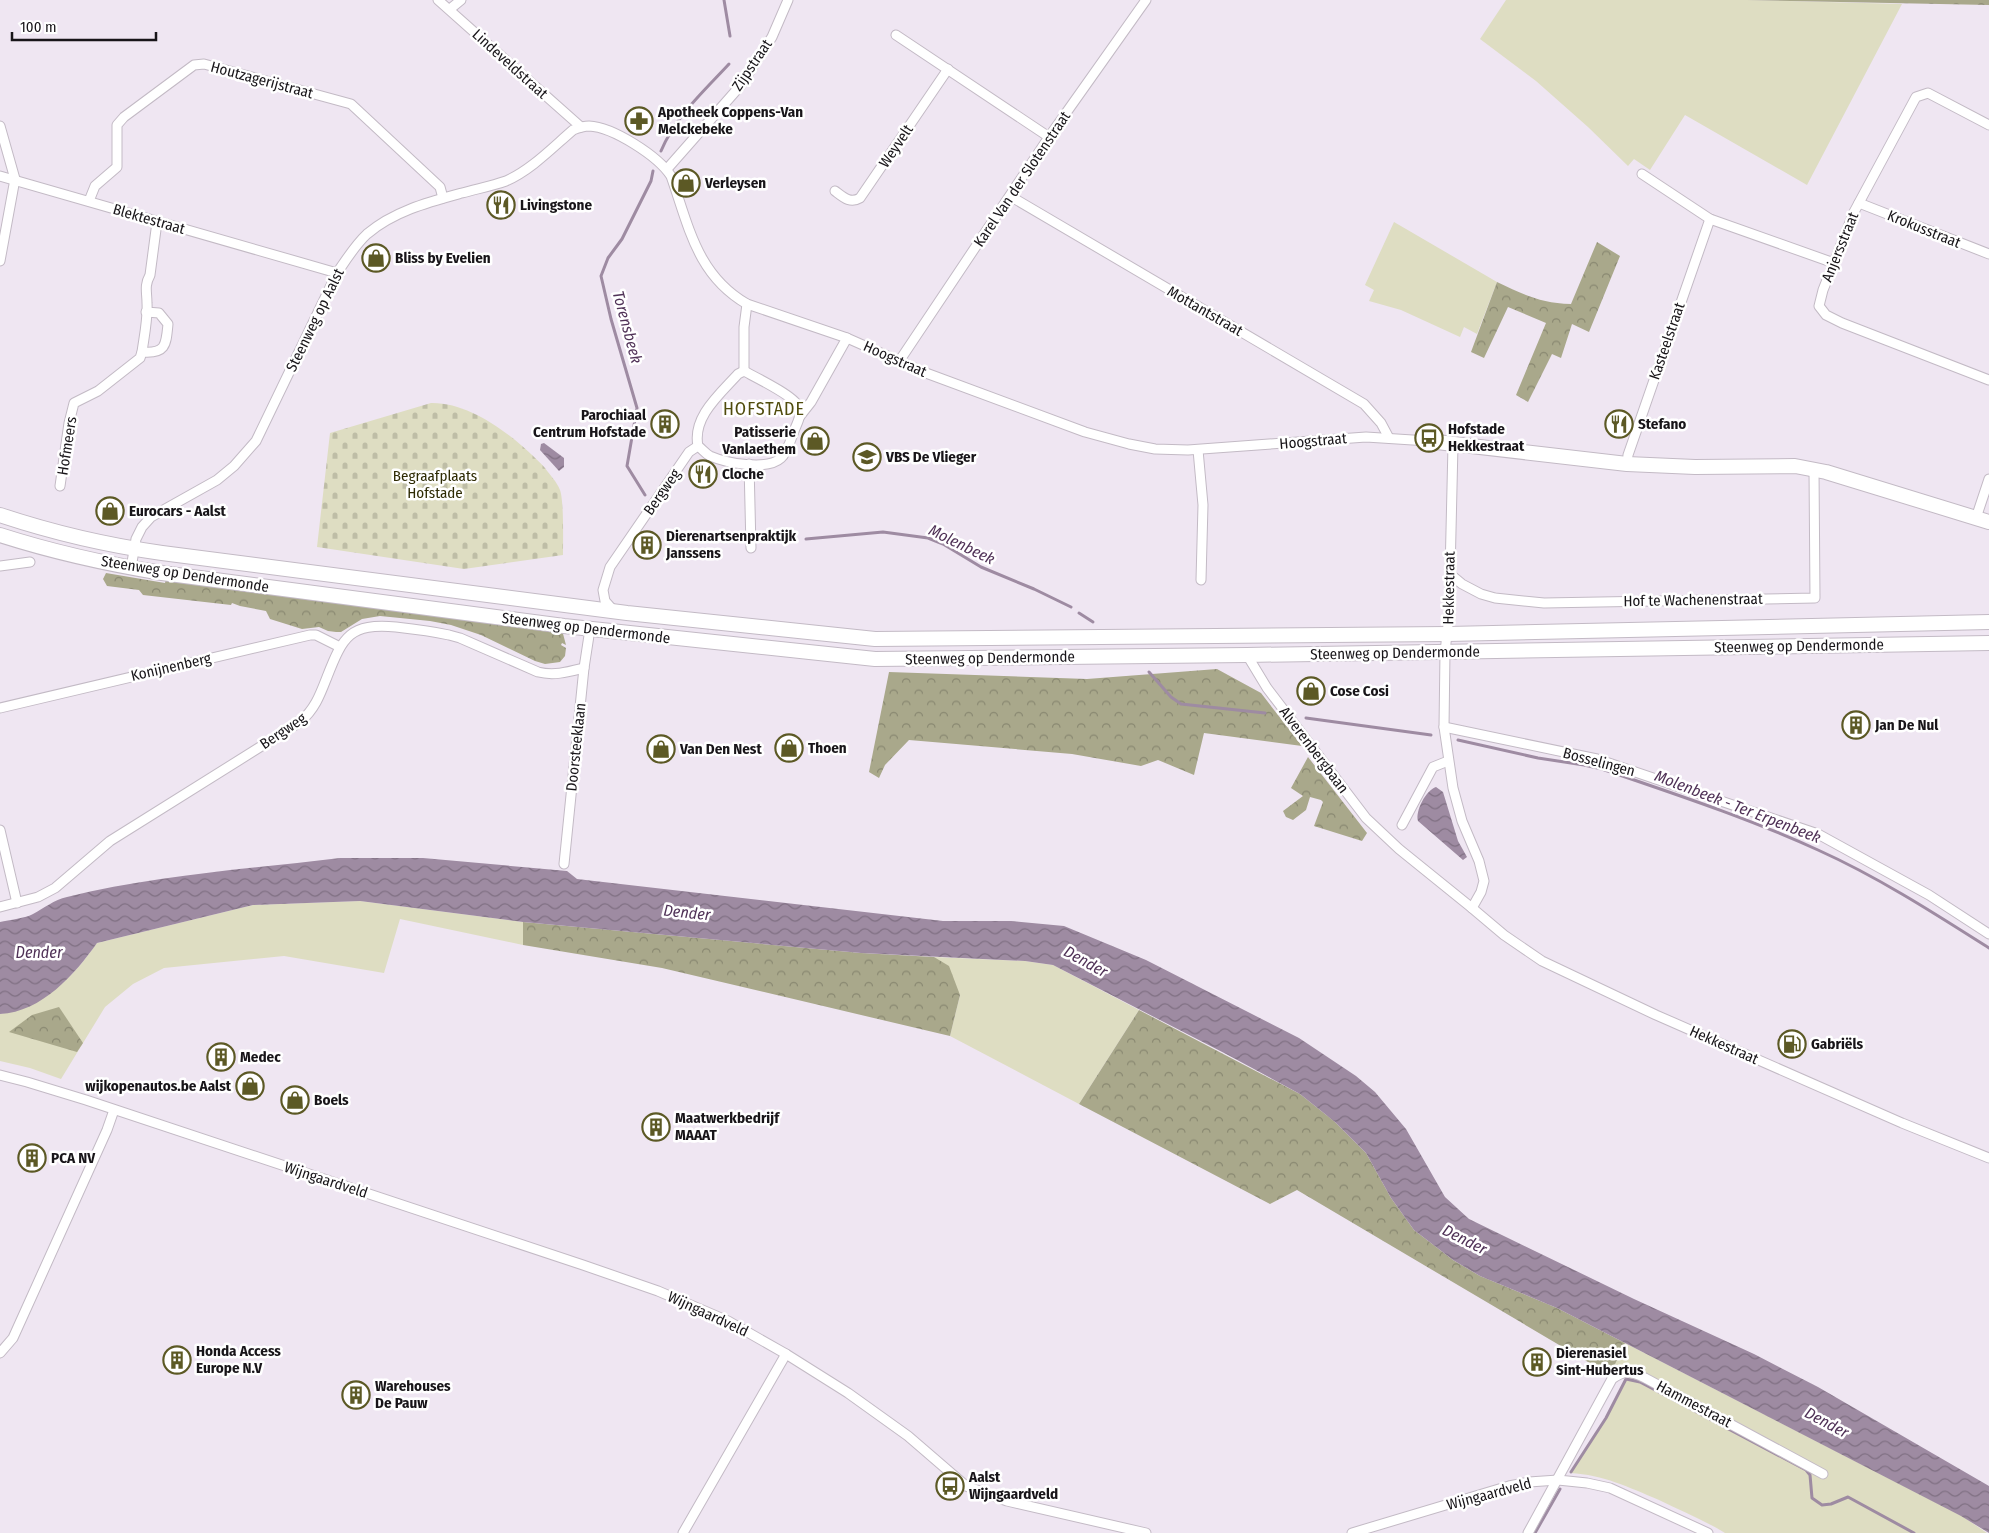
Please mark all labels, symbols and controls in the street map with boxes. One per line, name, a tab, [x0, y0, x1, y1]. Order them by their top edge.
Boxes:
scale bar	[12, 10, 156, 42]
text: 100 m	[20, 18, 57, 36]
street label: Lindeveldstraat	[469, 25, 551, 103]
street label: Zijpstraat	[728, 36, 776, 94]
street label: Houtzagerijstraat	[209, 58, 315, 102]
place label: Apotheek Coppens-Van Melckebeke	[657, 103, 803, 138]
pharmacy icon: Apotheek Coppens-Van Melckebeke	[624, 106, 654, 136]
street label: Karel Van der Slotenstraat	[970, 108, 1074, 250]
street label: Weyvelt	[875, 121, 917, 171]
shop icon: Verleysen	[671, 168, 701, 198]
place label: Verleysen	[704, 174, 766, 192]
restaurant icon: Livingstone	[486, 190, 516, 220]
place label: Livingstone	[520, 196, 592, 214]
street label: Blektestraat	[111, 200, 187, 238]
street label: Krokusstraat	[1885, 206, 1963, 252]
street label: Anjersstraat	[1818, 209, 1862, 285]
shop icon: Bliss by Evelien	[361, 243, 391, 273]
place label: Bliss by Evelien	[395, 249, 491, 267]
street label: Steenweg op Aalst	[282, 265, 348, 374]
street label: Mottantstraat	[1164, 282, 1246, 340]
water label: Torensbeek	[609, 289, 646, 365]
street label: Kasteelstraat	[1645, 300, 1689, 382]
street label: Hoogstraat	[861, 337, 930, 381]
district label: HOFSTADE	[723, 398, 805, 420]
place label: Parochiaal Centrum Hofstade	[533, 406, 647, 441]
building icon: Parochiaal Centrum Hofstade	[650, 409, 680, 439]
restaurant icon: Stefano	[1604, 409, 1634, 439]
street label: Hofmeers	[53, 415, 81, 477]
place label: Stefano	[1638, 415, 1686, 433]
place label: Hofstade Hekkestraat	[1448, 420, 1525, 455]
place label: Patisserie Vanlaethem	[721, 423, 796, 458]
bus stop icon: Hofstade Hekkestraat	[1414, 423, 1444, 453]
shop icon: Patisserie Vanlaethem	[800, 426, 830, 456]
street label: Hoogstraat	[1279, 429, 1347, 453]
school or university icon: VBS De Vlieger	[852, 442, 882, 472]
place label: VBS De Vlieger	[885, 448, 977, 466]
restaurant icon: Cloche	[688, 459, 718, 489]
place label: Cloche	[722, 465, 764, 483]
street label: Bergweg	[640, 466, 684, 518]
park label: Begraafplaats Hofstade	[393, 467, 477, 502]
shop icon: Eurocars - Aalst	[95, 496, 125, 526]
place label: Eurocars - Aalst	[129, 502, 226, 520]
water label: Molenbeek	[926, 520, 998, 569]
place label: Dierenartsenpraktijk Janssens	[665, 527, 797, 562]
building icon: Dierenartsenpraktijk Janssens	[632, 530, 662, 560]
street label: Hekkestraat	[1439, 551, 1459, 625]
street label: Steenweg op Dendermonde	[100, 552, 270, 596]
street label: Hof te Wachenenstraat	[1623, 590, 1763, 610]
street label: Steenweg op Dendermonde	[501, 609, 671, 647]
street label: Steenweg op Dendermonde	[1714, 636, 1884, 656]
street label: Steenweg op Dendermonde	[1310, 643, 1480, 663]
street label: Steenweg op Dendermonde	[905, 648, 1075, 668]
street label: Konijnenberg	[129, 649, 213, 685]
shop icon: Cose Cosi	[1296, 676, 1326, 706]
place label: Cose Cosi	[1330, 682, 1389, 700]
street label: Doorsteeklaan	[562, 702, 590, 792]
street label: Alverenbergbaan	[1276, 703, 1352, 797]
street label: Bergweg	[256, 709, 310, 753]
building icon: Jan De Nul	[1841, 710, 1871, 740]
place label: Jan De Nul	[1874, 716, 1939, 734]
shop icon: Thoen	[774, 733, 804, 763]
shop icon: Van Den Nest	[646, 734, 676, 764]
place label: Thoen	[808, 739, 847, 757]
place label: Van Den Nest	[679, 740, 762, 758]
street label: Bosselingen	[1561, 744, 1637, 780]
water label: Molenbeek - Ter Erpenbeek	[1652, 766, 1824, 847]
water label: Dender	[663, 901, 712, 924]
water label: Dender	[1061, 942, 1111, 981]
water label: Dender	[16, 943, 63, 962]
street label: Hekkestraat	[1687, 1022, 1761, 1068]
fuel station icon: Gabriëls	[1777, 1029, 1807, 1059]
place label: Gabriëls	[1811, 1035, 1864, 1053]
building icon: Medec	[206, 1042, 236, 1072]
place label: Medec	[240, 1048, 281, 1066]
shop icon: wijkopenautos.be Aalst	[235, 1071, 265, 1101]
place label: wijkopenautos.be Aalst	[85, 1077, 232, 1095]
shop icon: Boels	[280, 1085, 310, 1115]
place label: Boels	[314, 1091, 349, 1109]
place label: Maatwerkbedrijf MAAAT	[675, 1109, 780, 1144]
building icon: Maatwerkbedrijf MAAAT	[641, 1112, 671, 1142]
building icon: PCA NV	[17, 1143, 47, 1173]
place label: PCA NV	[51, 1149, 96, 1167]
street label: Wijngaardveld	[282, 1158, 370, 1202]
water label: Dender	[1440, 1220, 1490, 1259]
street label: Wijngaardveld	[665, 1287, 751, 1341]
place label: Honda Access Europe N.V	[196, 1342, 281, 1377]
place label: Dierenasiel Sint-Hubertus	[1556, 1344, 1644, 1379]
building icon: Honda Access Europe N.V	[162, 1345, 192, 1375]
building icon: Dierenasiel Sint-Hubertus	[1522, 1347, 1552, 1377]
place label: Warehouses De Pauw	[375, 1377, 451, 1412]
street label: Hammestraat	[1653, 1377, 1735, 1431]
building icon: Warehouses De Pauw	[341, 1380, 371, 1410]
water label: Dender	[1802, 1403, 1852, 1442]
place label: Aalst Wijngaardveld	[968, 1468, 1058, 1503]
bus stop icon: Aalst Wijngaardveld	[935, 1471, 965, 1501]
street label: Wijngaardveld	[1445, 1474, 1533, 1514]

